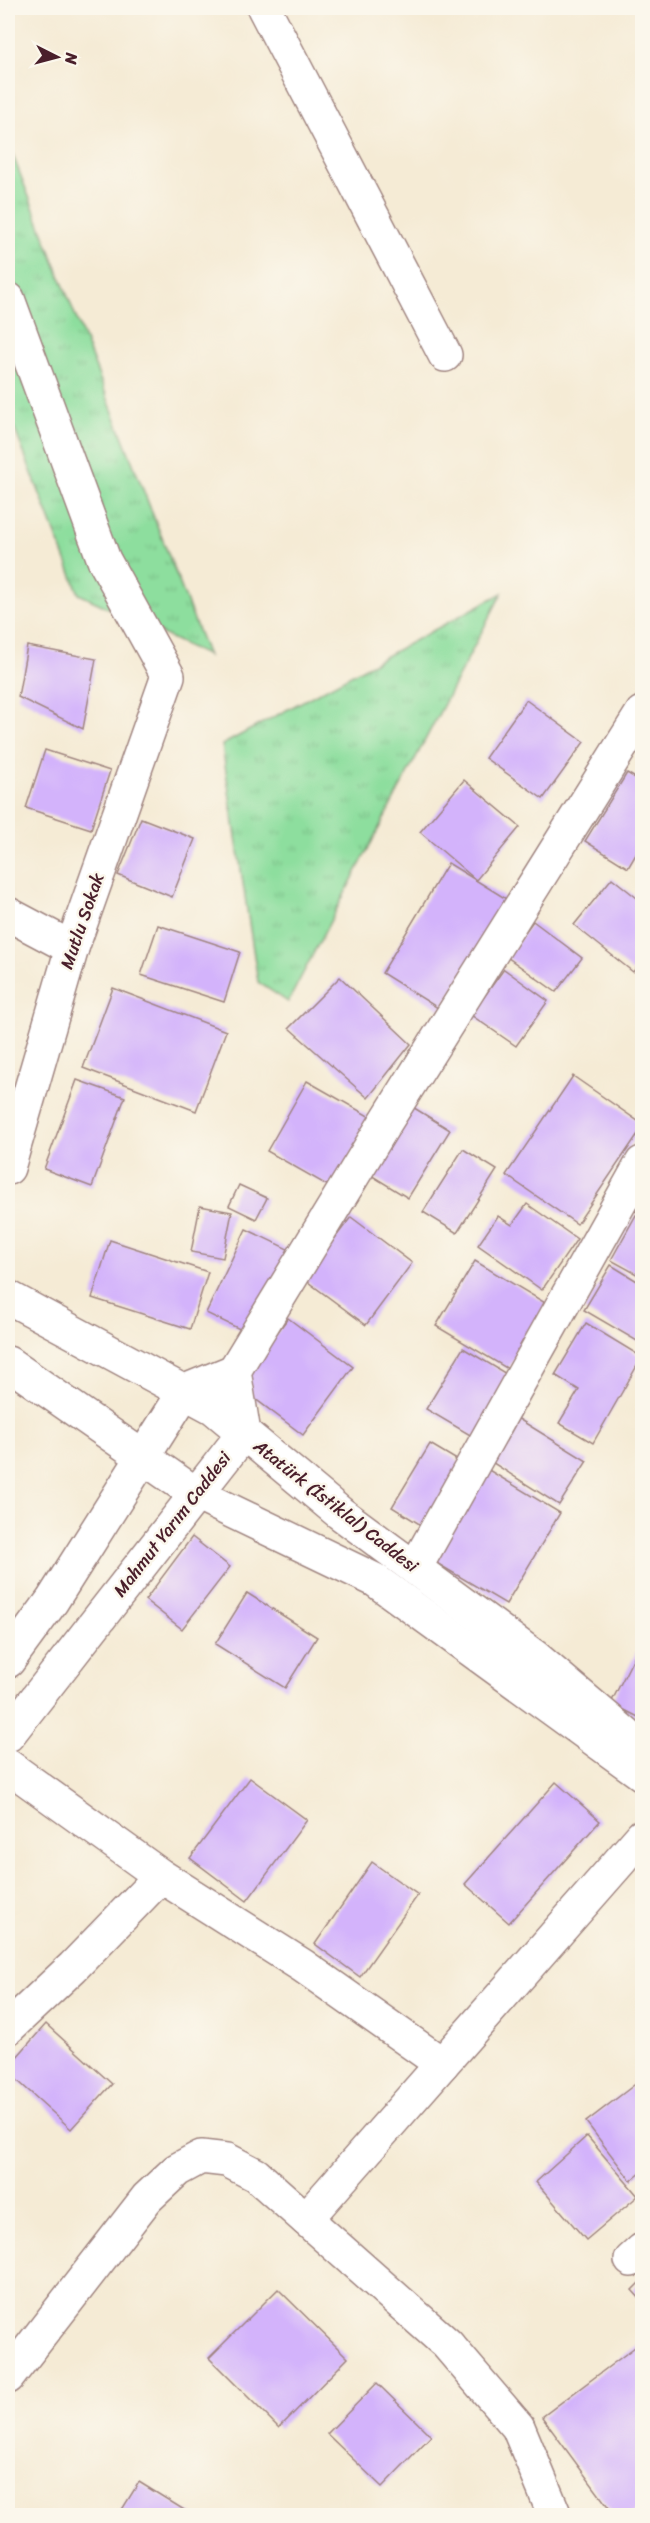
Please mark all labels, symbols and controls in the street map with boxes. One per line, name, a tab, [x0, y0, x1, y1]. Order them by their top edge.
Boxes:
north arrow	[27, 27, 87, 87]
text: N	[56, 50, 87, 66]
street label: Mutlu Sokak	[51, 868, 114, 973]
street label: Atatürk (İstiklal) Caddesi	[246, 1430, 426, 1582]
street label: Mahmut Yarım Caddesi	[105, 1443, 240, 1604]

